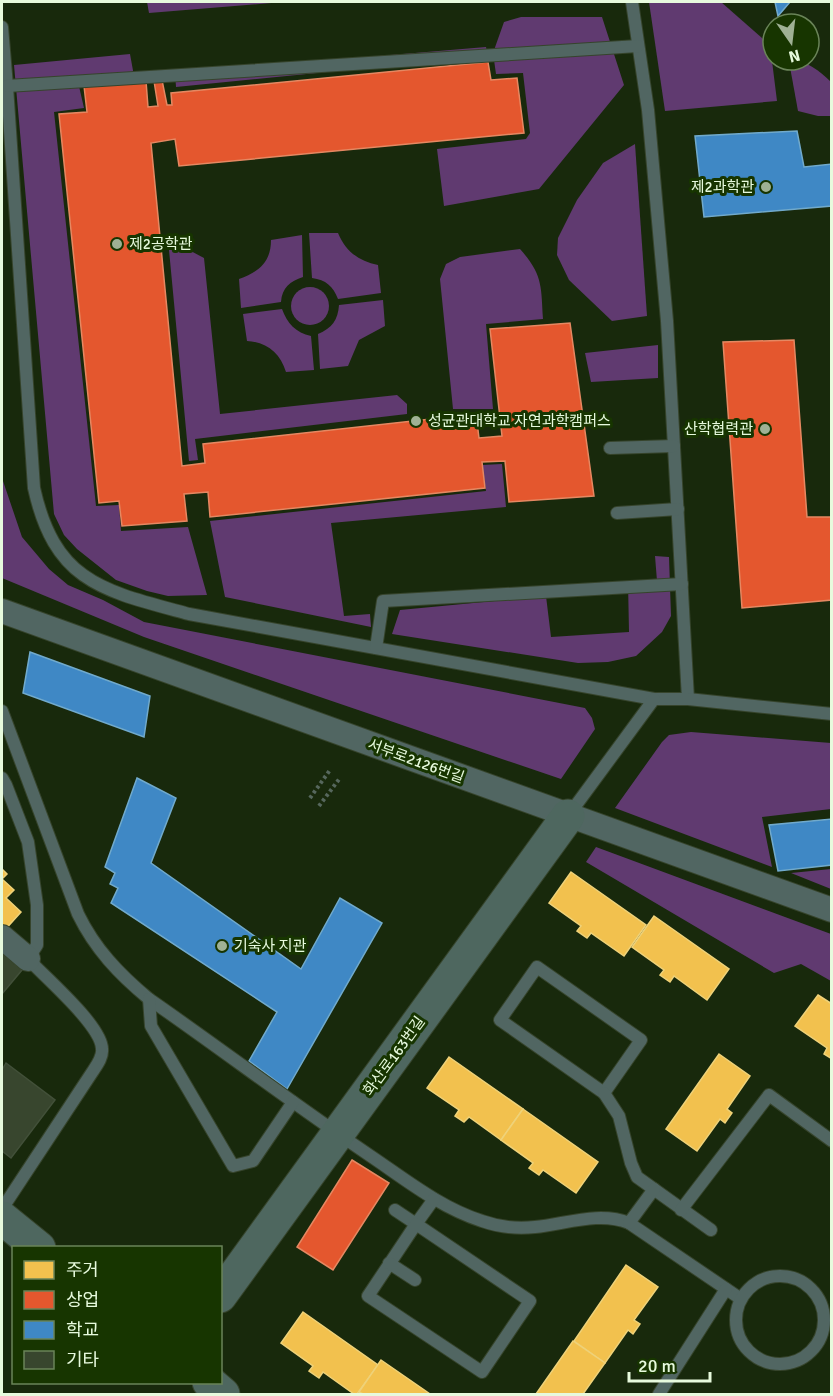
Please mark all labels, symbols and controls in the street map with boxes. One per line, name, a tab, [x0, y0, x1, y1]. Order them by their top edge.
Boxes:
north arrow	[761, 12, 821, 72]
text: N	[787, 45, 802, 67]
place label: 제2과학관	[691, 178, 754, 196]
marker: 제2과학관	[759, 180, 773, 194]
place label: 제2공학관	[129, 235, 193, 253]
marker: 제2공학관	[110, 237, 124, 251]
place label: 성균관대학교 자연과학캠퍼스	[428, 412, 611, 430]
marker: 성균관대학교 자연과학캠퍼스	[409, 414, 423, 428]
place label: 산학협력관	[684, 420, 753, 438]
marker: 산학협력관	[758, 422, 772, 436]
street label: 서부로2126번길	[365, 735, 467, 787]
place label: 기숙사 지관	[234, 937, 307, 955]
marker: 기숙사 지관	[215, 939, 229, 953]
street label: 화산로163번길	[359, 1013, 429, 1099]
legend	[12, 1246, 222, 1384]
text: 주거	[66, 1259, 99, 1281]
text: 상업	[66, 1289, 99, 1311]
text: 학교	[66, 1319, 99, 1341]
scale bar	[629, 1345, 710, 1383]
text: 기타	[66, 1349, 100, 1371]
text: 20 m	[638, 1355, 676, 1377]

